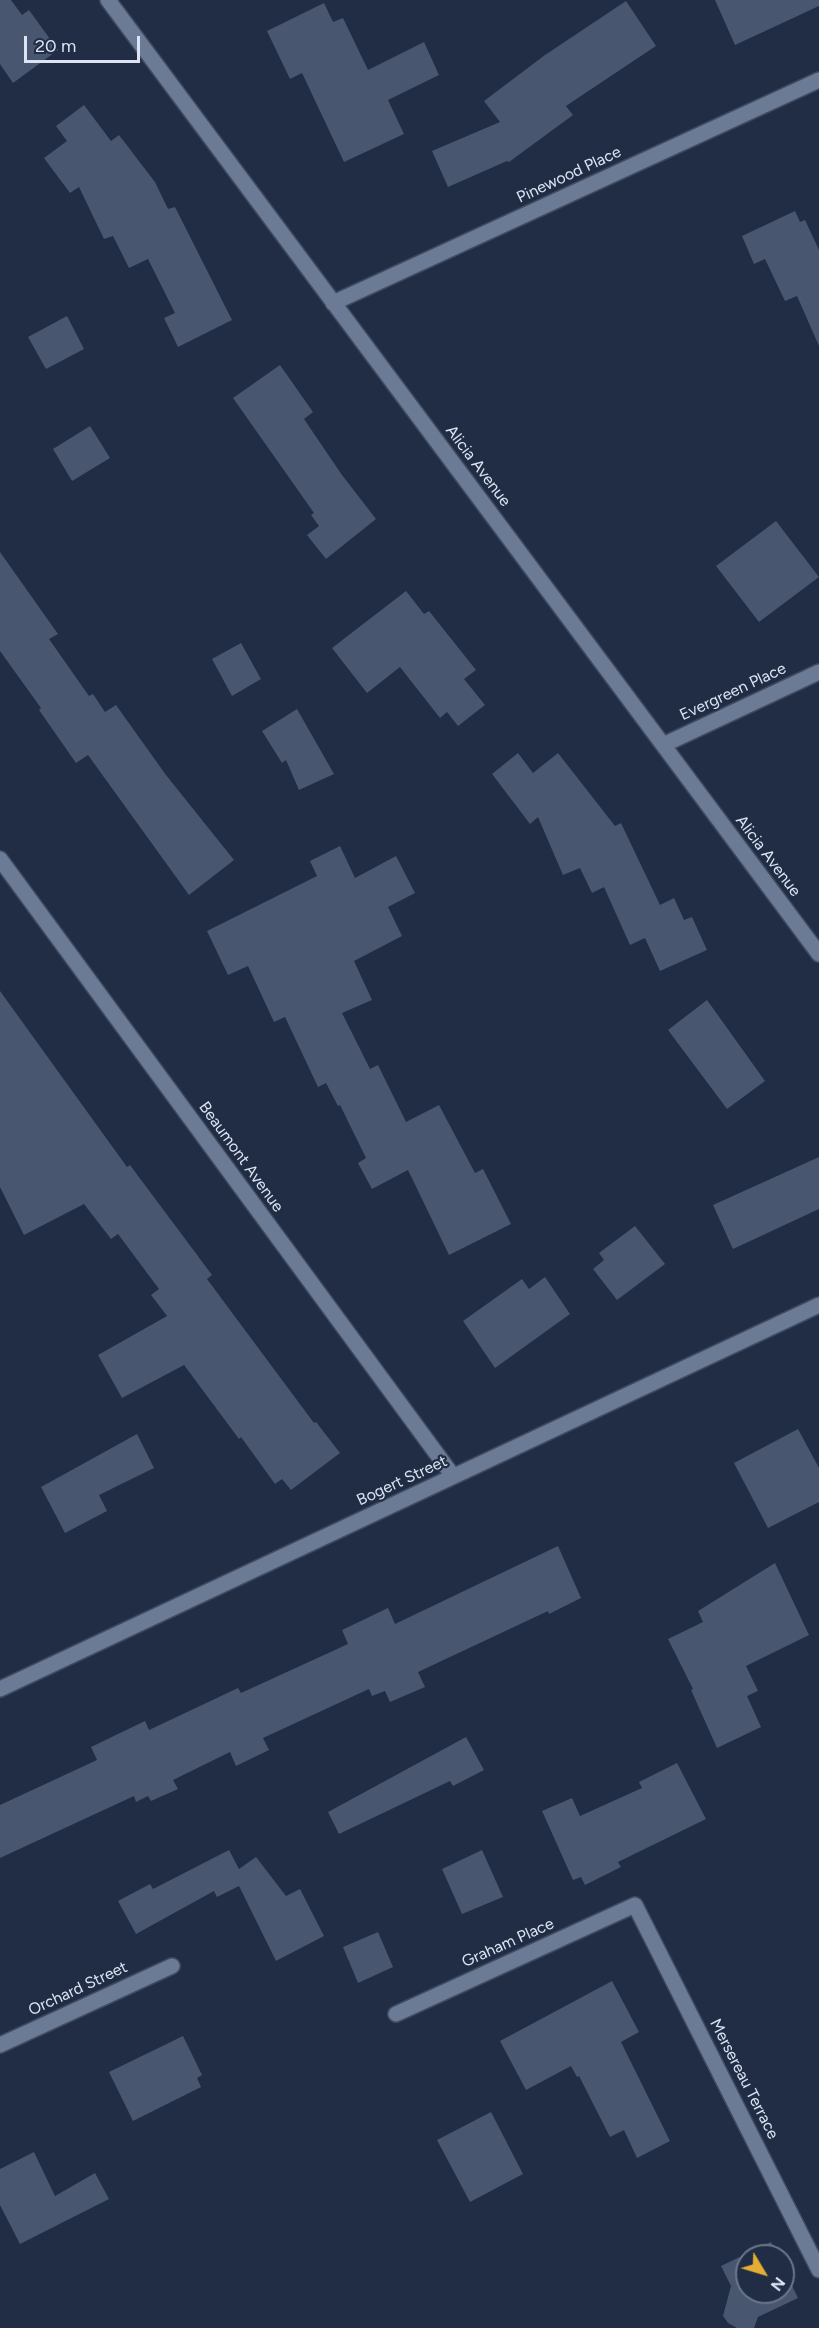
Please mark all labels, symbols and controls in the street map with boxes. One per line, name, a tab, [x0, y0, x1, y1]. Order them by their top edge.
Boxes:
scale bar	[27, 24, 142, 62]
text: 20 m	[35, 35, 76, 57]
street label: Pinewood Place	[514, 142, 624, 208]
street label: Alicia Avenue	[441, 422, 515, 510]
street label: Evergreen Place	[677, 659, 789, 725]
street label: Alicia Avenue	[731, 812, 805, 900]
street label: Beaumont Avenue	[195, 1098, 287, 1216]
street label: Bogert Street	[354, 1452, 450, 1510]
street label: Graham Place	[459, 1914, 557, 1972]
street label: Orchard Street	[25, 1958, 131, 2020]
street label: Mersereau Terrace	[705, 2016, 783, 2142]
north arrow	[735, 2244, 795, 2304]
text: N	[767, 2273, 789, 2295]

